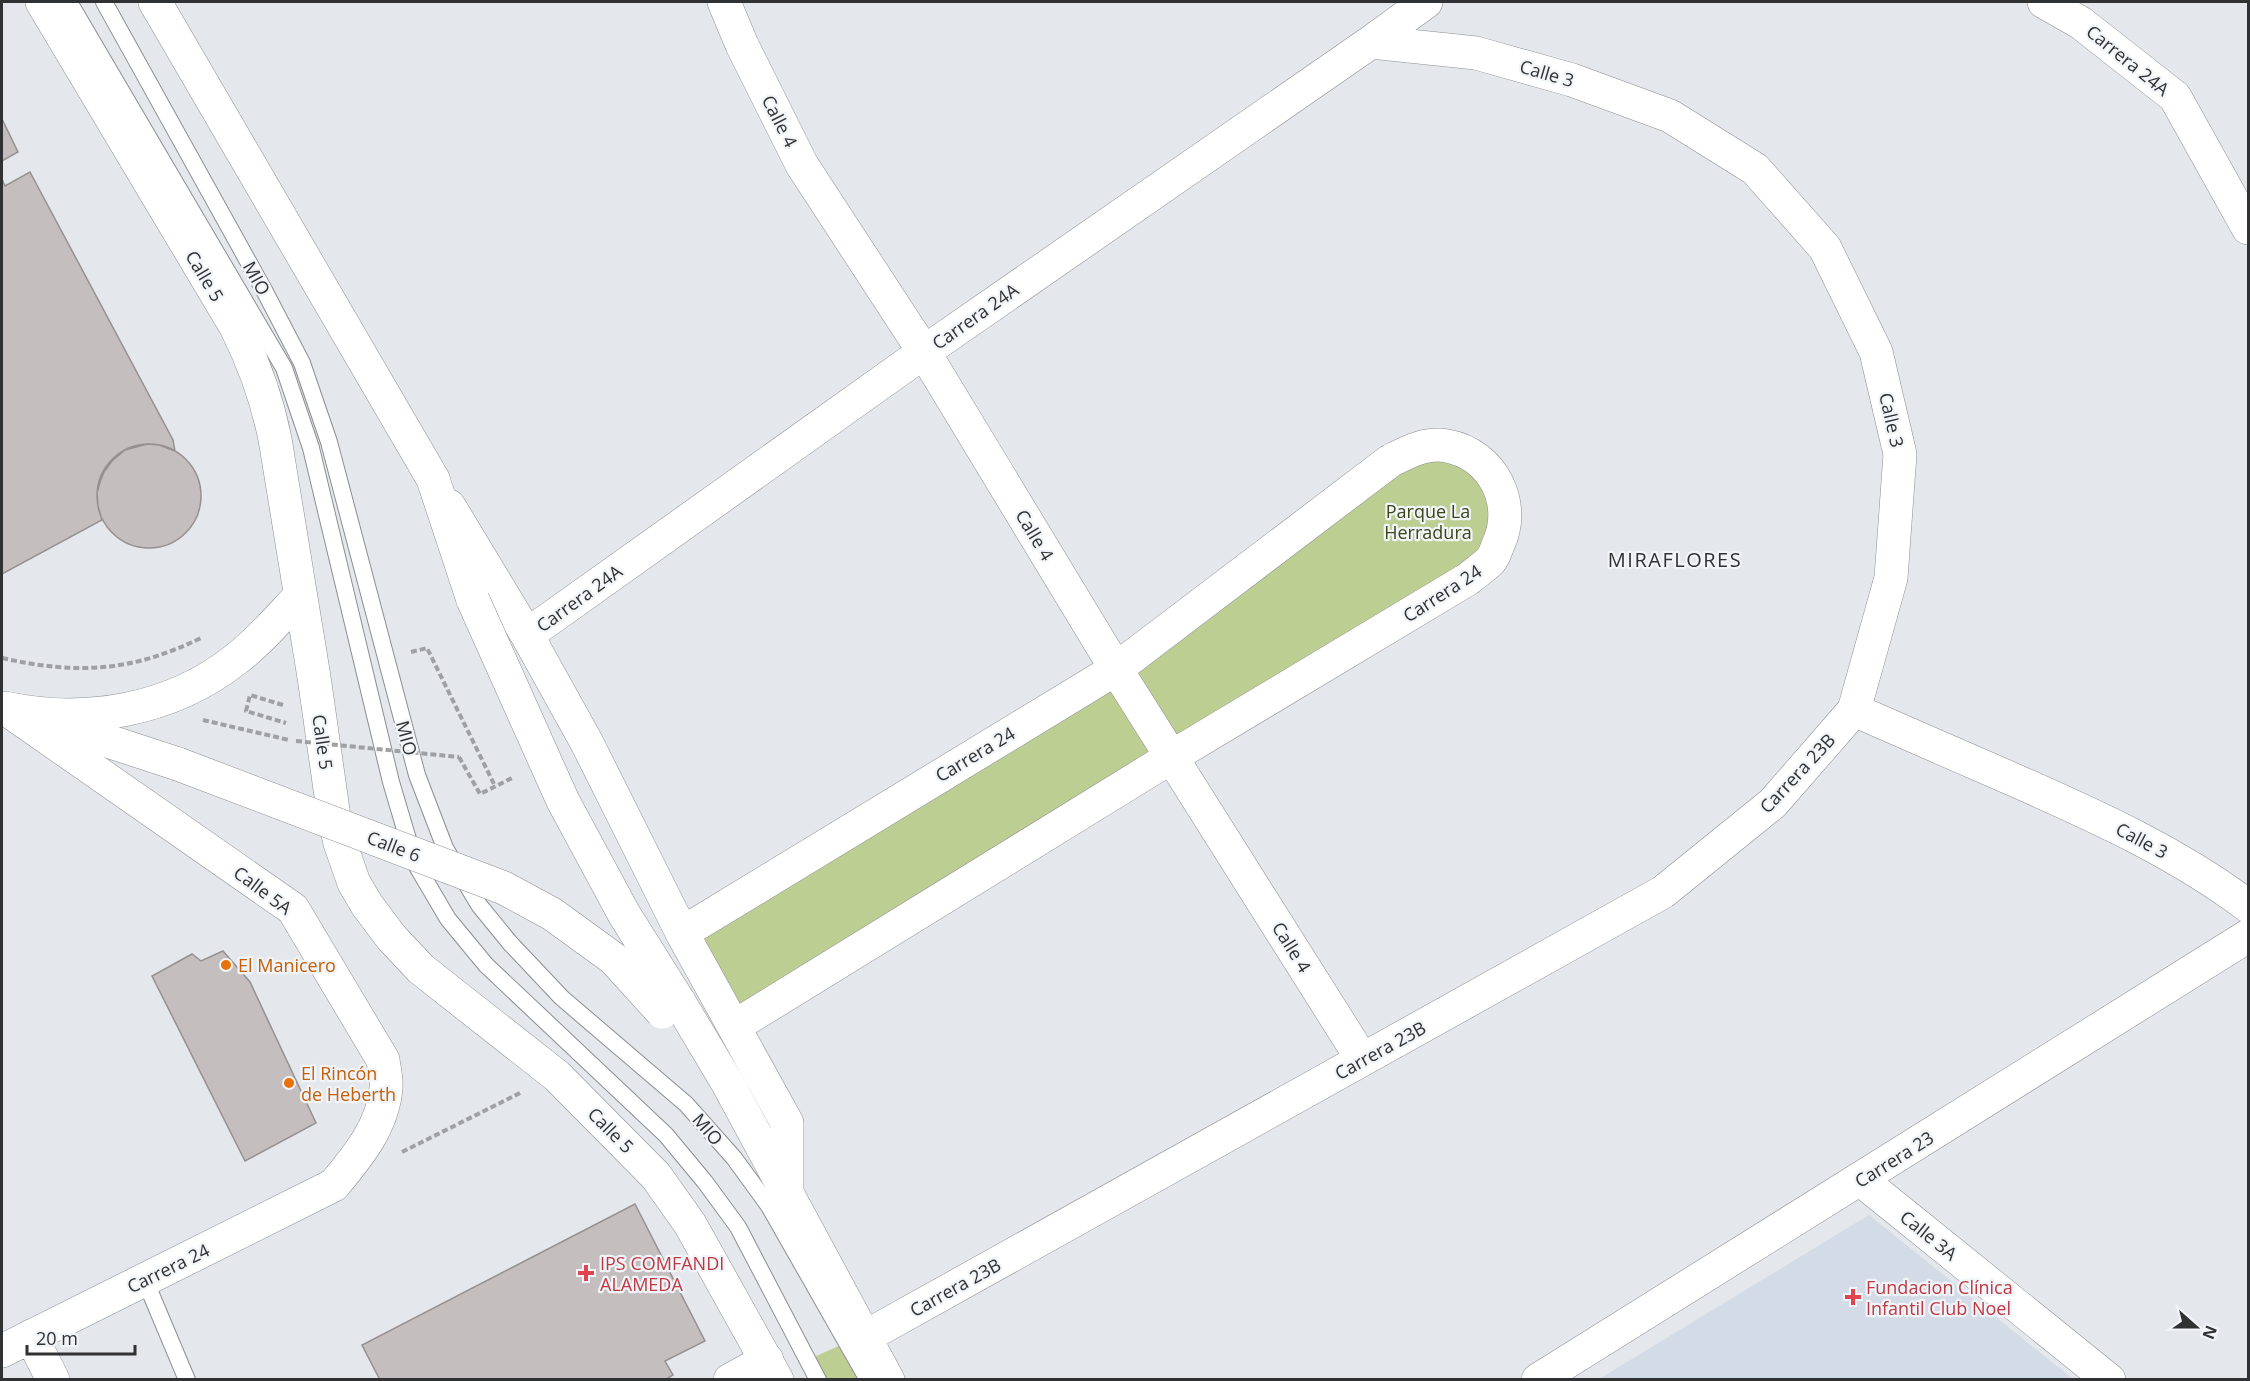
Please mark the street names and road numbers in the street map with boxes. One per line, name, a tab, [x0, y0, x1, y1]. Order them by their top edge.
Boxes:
street label: Carrera 24A	[2082, 19, 2175, 101]
street label: Calle 3	[1517, 54, 1577, 92]
street label: Calle 4	[757, 91, 803, 151]
street label: Calle 5	[180, 246, 230, 306]
street label: MIO	[238, 257, 276, 299]
street label: Carrera 24A	[927, 277, 1023, 355]
street label: Calle 3	[1874, 390, 1910, 450]
street label: Calle 4	[1010, 505, 1060, 565]
street label: Carrera 24A	[531, 558, 627, 637]
street label: Carrera 24	[1398, 559, 1486, 627]
street label: Calle 5	[307, 713, 339, 771]
street label: MIO	[391, 718, 423, 758]
street label: Carrera 24	[931, 721, 1019, 787]
street label: Carrera 23B	[1754, 728, 1840, 818]
street label: Calle 3	[2112, 816, 2172, 864]
street label: Calle 6	[364, 825, 424, 867]
street label: Calle 5A	[229, 860, 297, 920]
street label: Calle 4	[1267, 917, 1317, 977]
street label: Carrera 23B	[1330, 1015, 1430, 1085]
street label: Calle 5	[583, 1102, 639, 1158]
street label: MIO	[687, 1108, 729, 1150]
street label: Carrera 23	[1850, 1125, 1938, 1193]
street label: Calle 3A	[1895, 1205, 1963, 1266]
street label: Carrera 24	[123, 1238, 213, 1298]
street label: Carrera 23B	[905, 1252, 1005, 1322]

